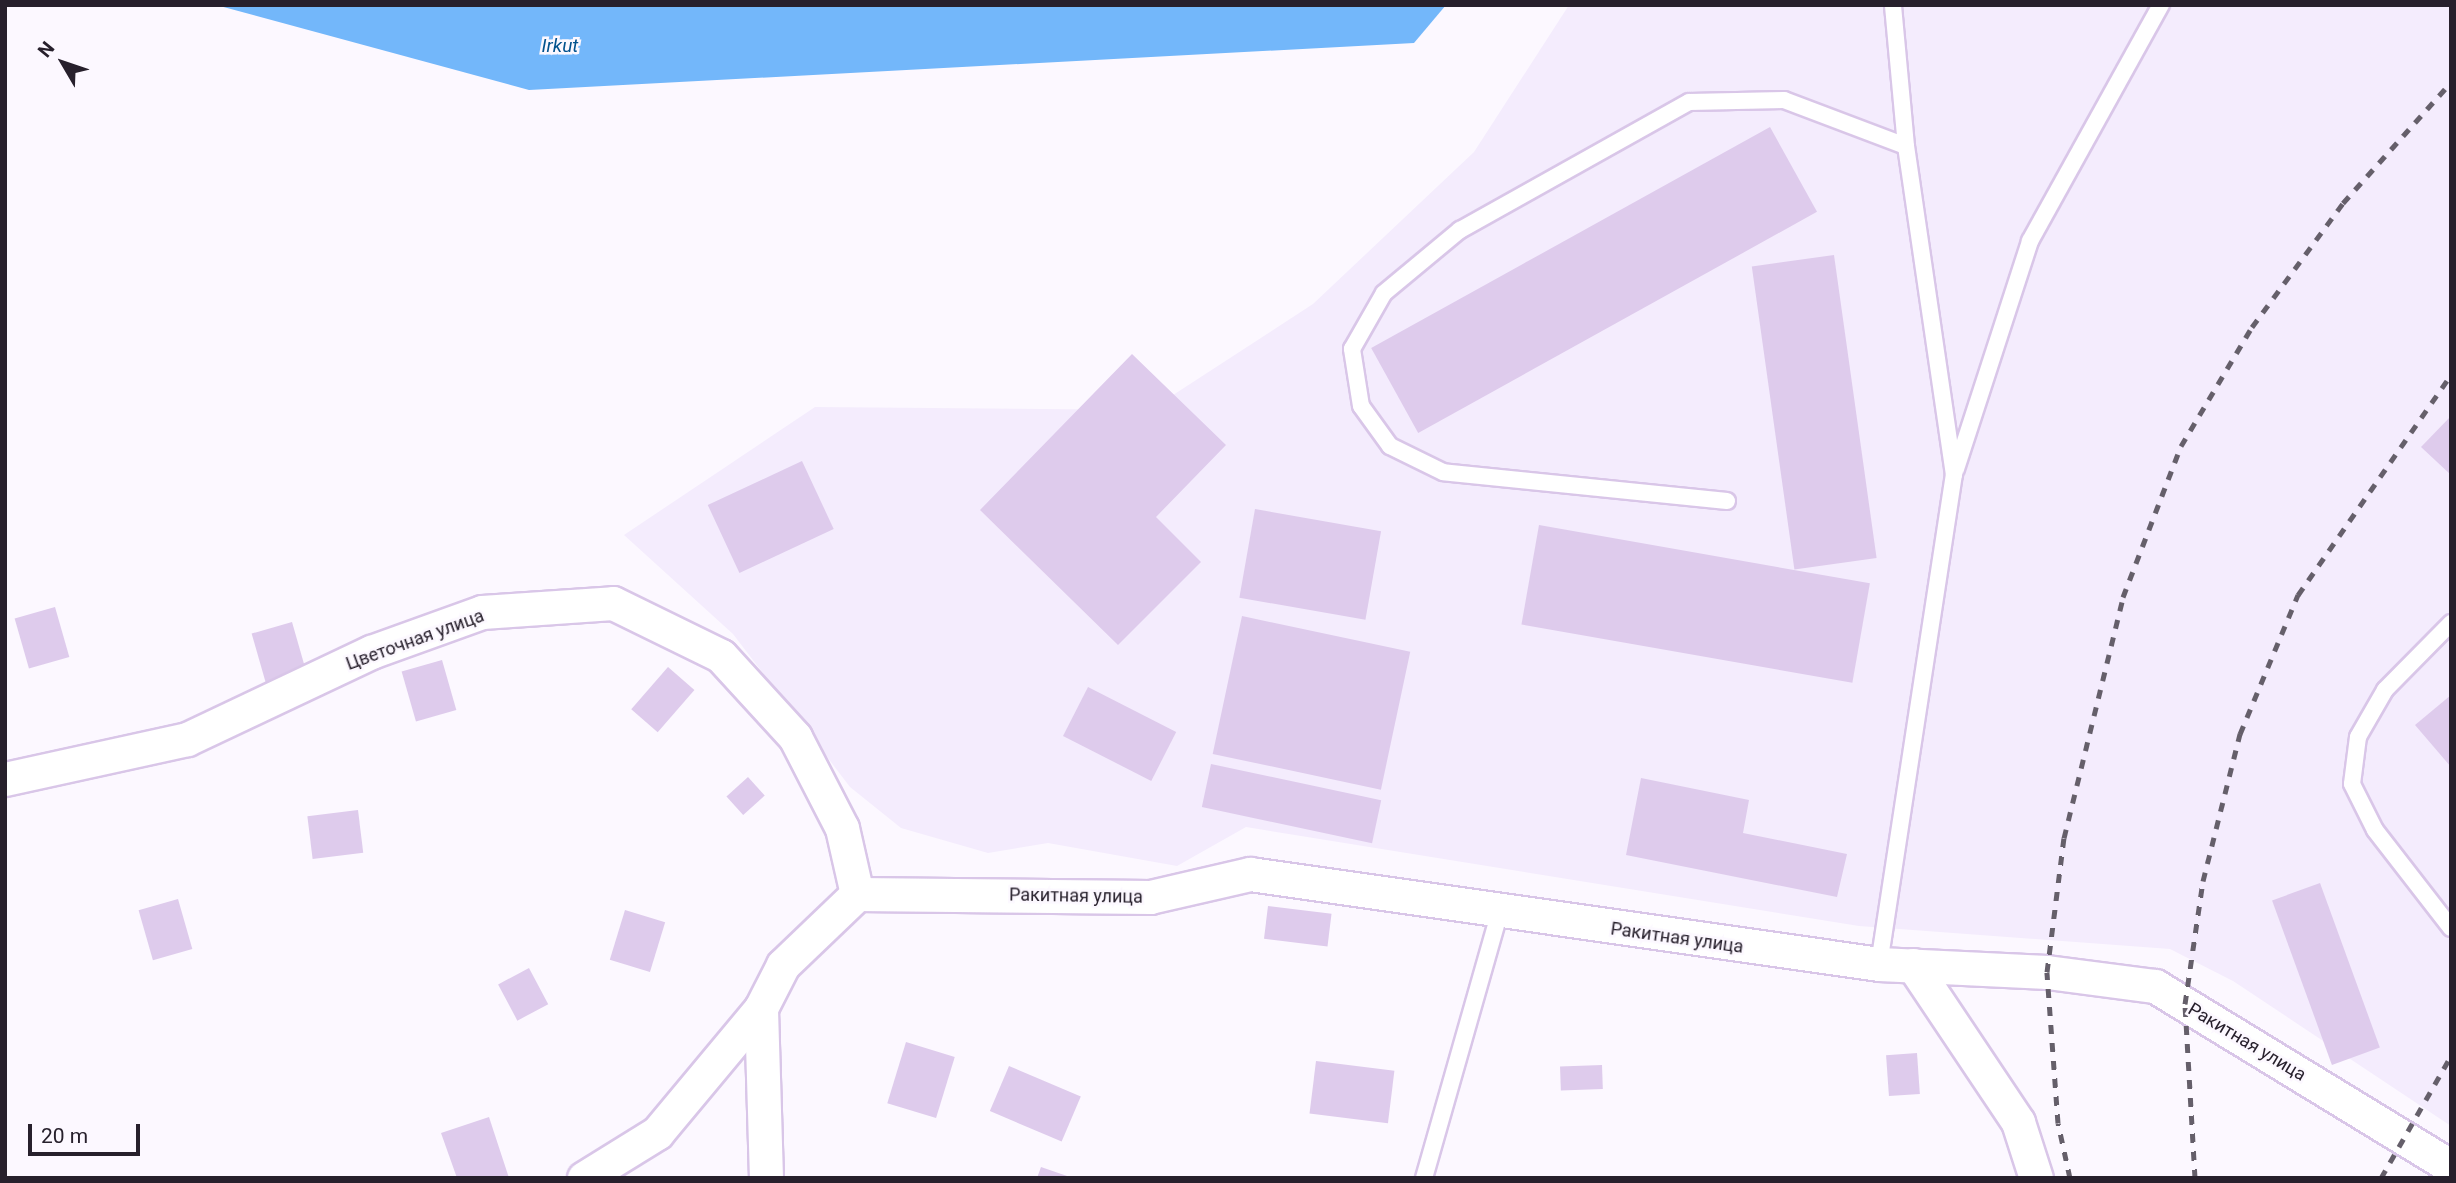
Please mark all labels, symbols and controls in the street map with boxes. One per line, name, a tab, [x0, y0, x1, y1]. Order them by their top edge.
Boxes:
north arrow	[28, 28, 98, 98]
water label: Irkut	[542, 35, 578, 57]
text: N	[33, 37, 59, 62]
street label: Цветочная улица	[343, 605, 487, 675]
street label: Ракитная улица	[1009, 884, 1143, 908]
street label: Ракитная улица	[1609, 918, 1745, 958]
street label: Ракитная улица	[2184, 998, 2310, 1086]
scale bar	[32, 1110, 144, 1154]
text: 20 m	[41, 1124, 88, 1148]

